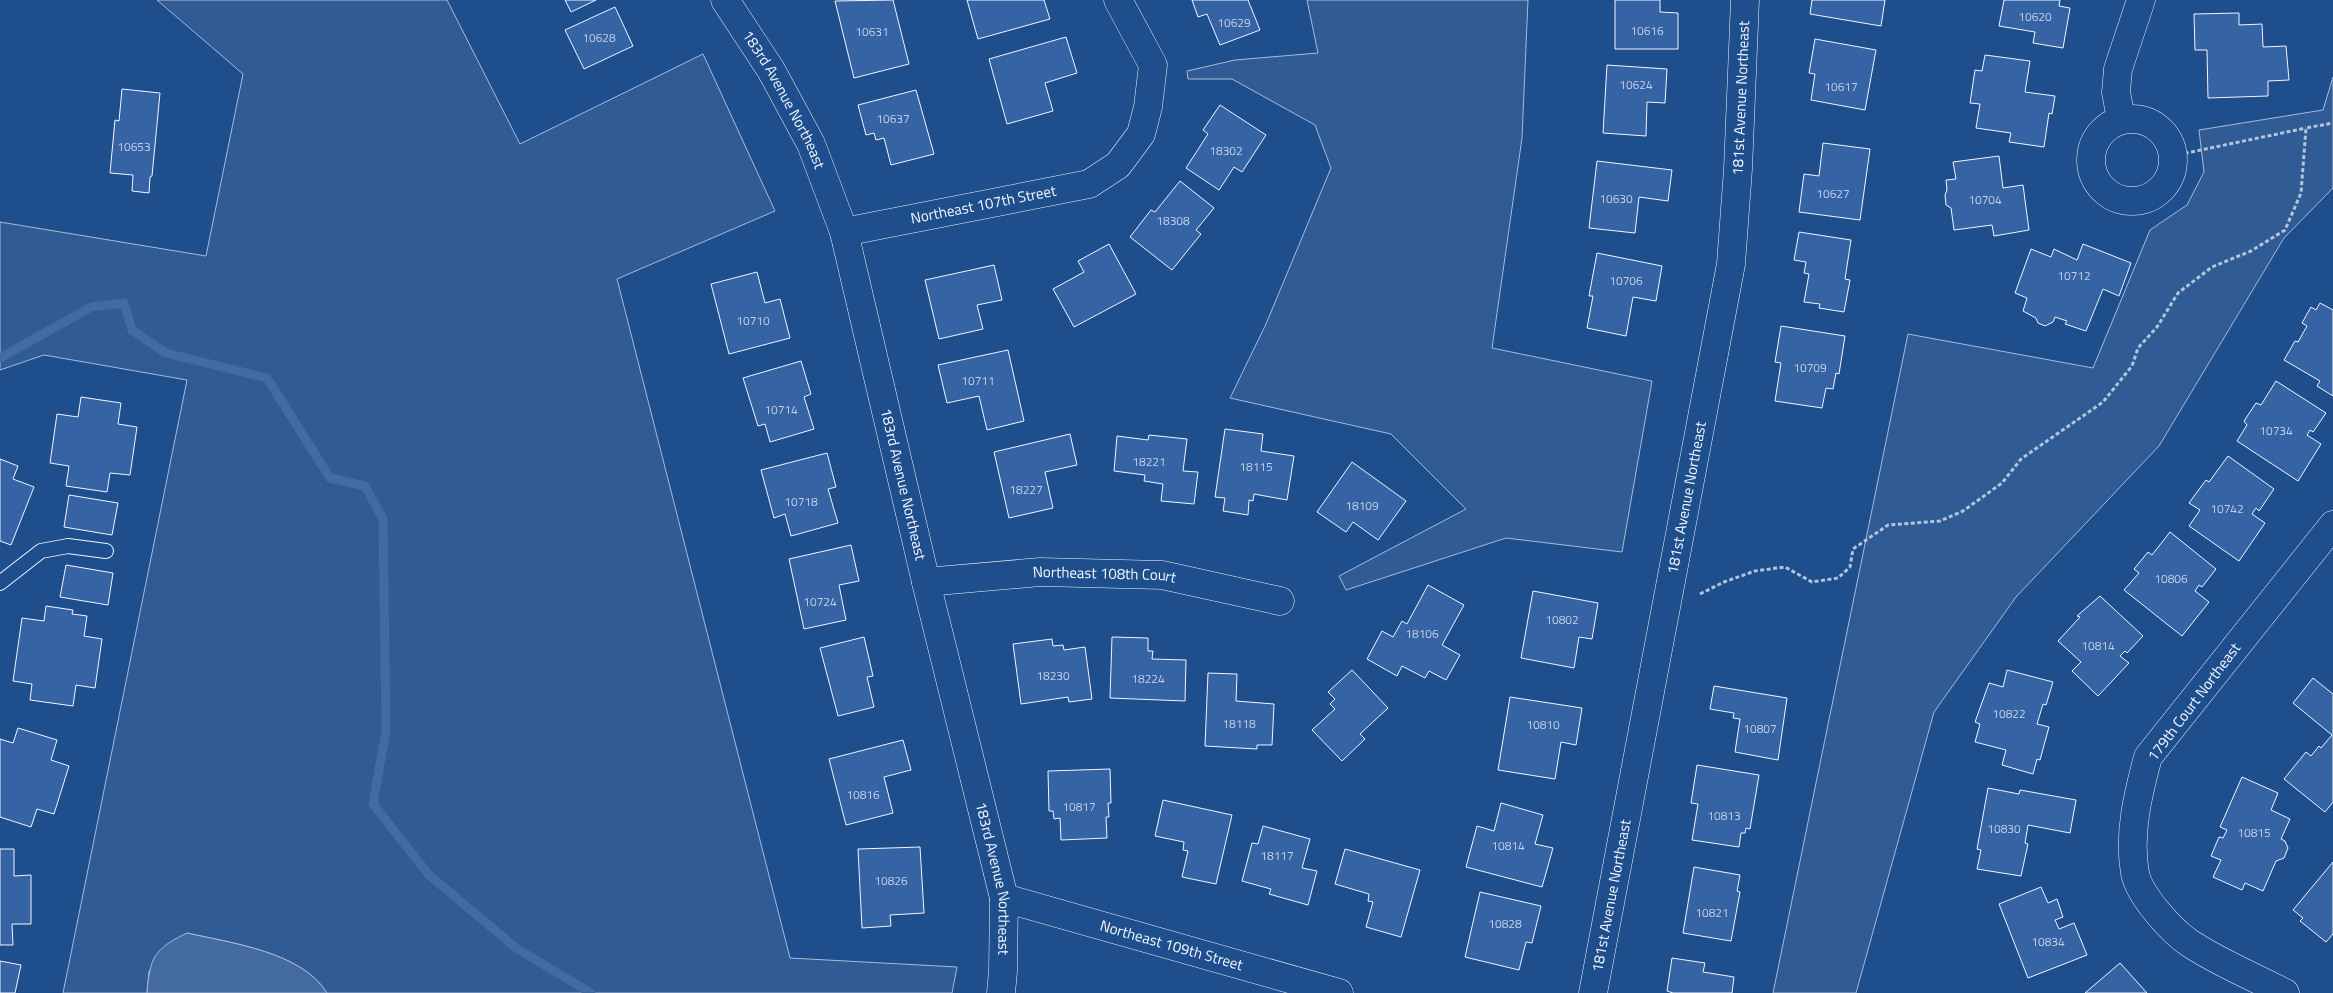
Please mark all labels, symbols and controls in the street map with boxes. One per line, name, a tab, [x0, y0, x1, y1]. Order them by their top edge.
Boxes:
house number: 10620	[2018, 7, 2052, 26]
house number: 10629	[1217, 13, 1251, 32]
street label: 181st Avenue Northeast	[1726, 20, 1755, 176]
house number: 10616	[1630, 21, 1664, 40]
house number: 10631	[855, 22, 889, 41]
street label: 183rd Avenue Northeast	[737, 25, 832, 173]
house number: 10628	[582, 28, 616, 47]
house number: 10624	[1619, 75, 1653, 94]
house number: 10617	[1824, 77, 1858, 96]
house number: 10637	[876, 109, 910, 128]
house number: 10653	[117, 137, 151, 156]
house number: 18302	[1209, 141, 1243, 160]
street label: Northeast 107th Street	[909, 179, 1059, 230]
house number: 10627	[1816, 184, 1850, 203]
house number: 10630	[1599, 189, 1633, 208]
house number: 10704	[1968, 190, 2002, 209]
house number: 18308	[1156, 211, 1190, 230]
house number: 10712	[2057, 266, 2091, 285]
house number: 10706	[1609, 271, 1643, 290]
house number: 10710	[736, 311, 770, 330]
house number: 10709	[1793, 358, 1827, 377]
house number: 10711	[961, 371, 995, 390]
house number: 10714	[764, 400, 798, 419]
street label: 183rd Avenue Northeast	[875, 406, 933, 563]
street label: 181st Avenue Northeast	[1661, 419, 1712, 576]
house number: 10734	[2259, 421, 2293, 440]
house number: 18221	[1132, 452, 1166, 471]
house number: 18115	[1239, 457, 1273, 476]
house number: 18227	[1009, 480, 1043, 499]
house number: 10718	[784, 492, 818, 511]
house number: 18109	[1345, 496, 1379, 515]
house number: 10742	[2210, 499, 2244, 518]
street label: Northeast 108th Court	[1032, 560, 1179, 589]
house number: 10806	[2154, 569, 2188, 588]
house number: 10724	[803, 592, 837, 611]
house number: 10802	[1545, 610, 1579, 629]
house number: 18106	[1405, 624, 1439, 643]
house number: 10814	[2081, 636, 2115, 655]
street label: 179th Court Northeast	[2141, 637, 2246, 766]
house number: 18230	[1036, 666, 1070, 685]
house number: 18224	[1131, 669, 1165, 688]
house number: 10822	[1992, 704, 2026, 723]
house number: 18118	[1222, 714, 1256, 733]
house number: 10810	[1526, 715, 1560, 734]
house number: 10807	[1743, 719, 1777, 738]
house number: 10816	[846, 785, 880, 804]
house number: 10817	[1062, 797, 1096, 816]
street label: 183rd Avenue Northeast	[970, 799, 1016, 956]
house number: 10813	[1707, 806, 1741, 825]
street label: 181st Avenue Northeast	[1585, 817, 1637, 974]
house number: 10830	[1987, 819, 2021, 838]
house number: 10815	[2237, 823, 2271, 842]
house number: 10814	[1491, 836, 1525, 855]
house number: 18117	[1260, 846, 1294, 865]
house number: 10826	[874, 871, 908, 890]
house number: 10821	[1695, 903, 1729, 922]
street label: Northeast 109th Street	[1097, 914, 1246, 976]
house number: 10828	[1488, 914, 1522, 933]
house number: 10834	[2031, 932, 2065, 951]

